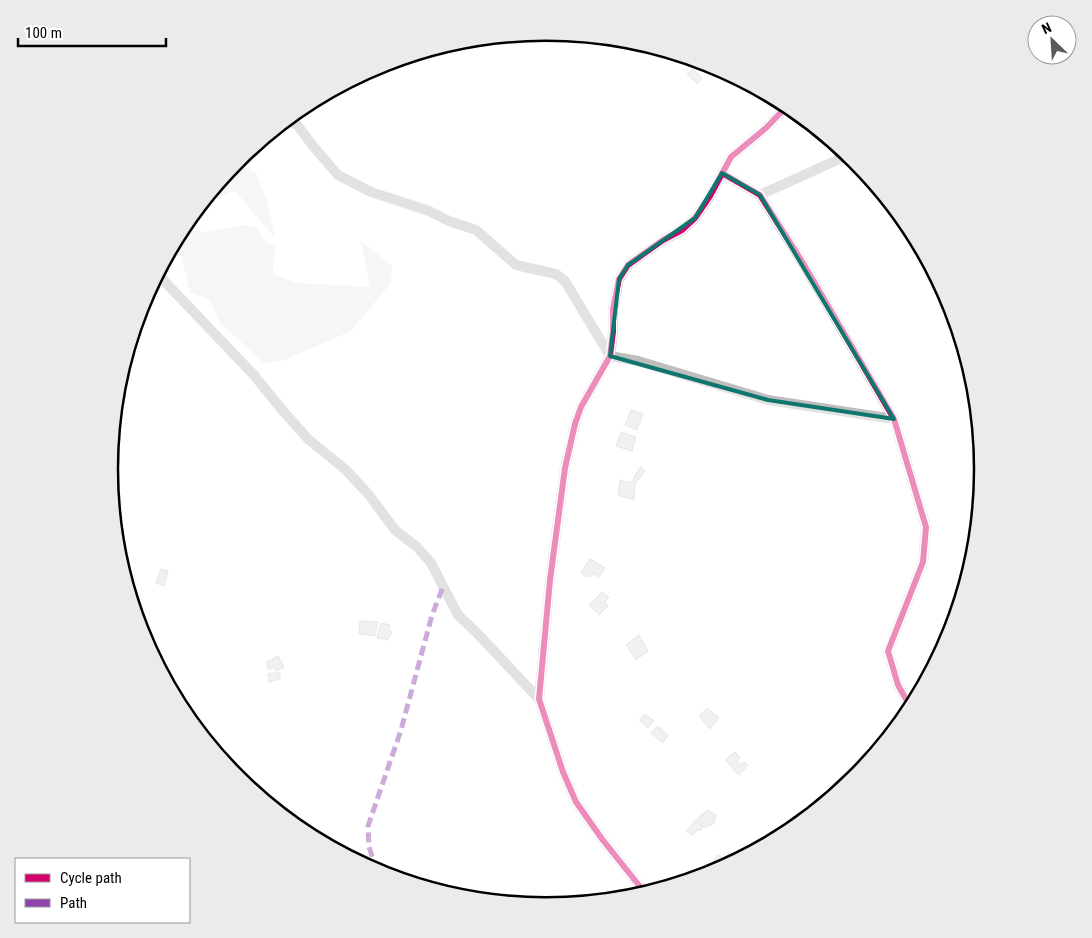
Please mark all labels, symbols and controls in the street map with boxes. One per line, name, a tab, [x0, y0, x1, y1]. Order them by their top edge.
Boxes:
scale bar	[18, 15, 165, 47]
north arrow	[1027, 15, 1077, 65]
text: N	[1039, 19, 1054, 37]
text: 100 m	[25, 24, 62, 42]
legend	[15, 858, 190, 923]
text: Cycle path	[60, 869, 122, 887]
text: Path	[60, 894, 87, 912]

